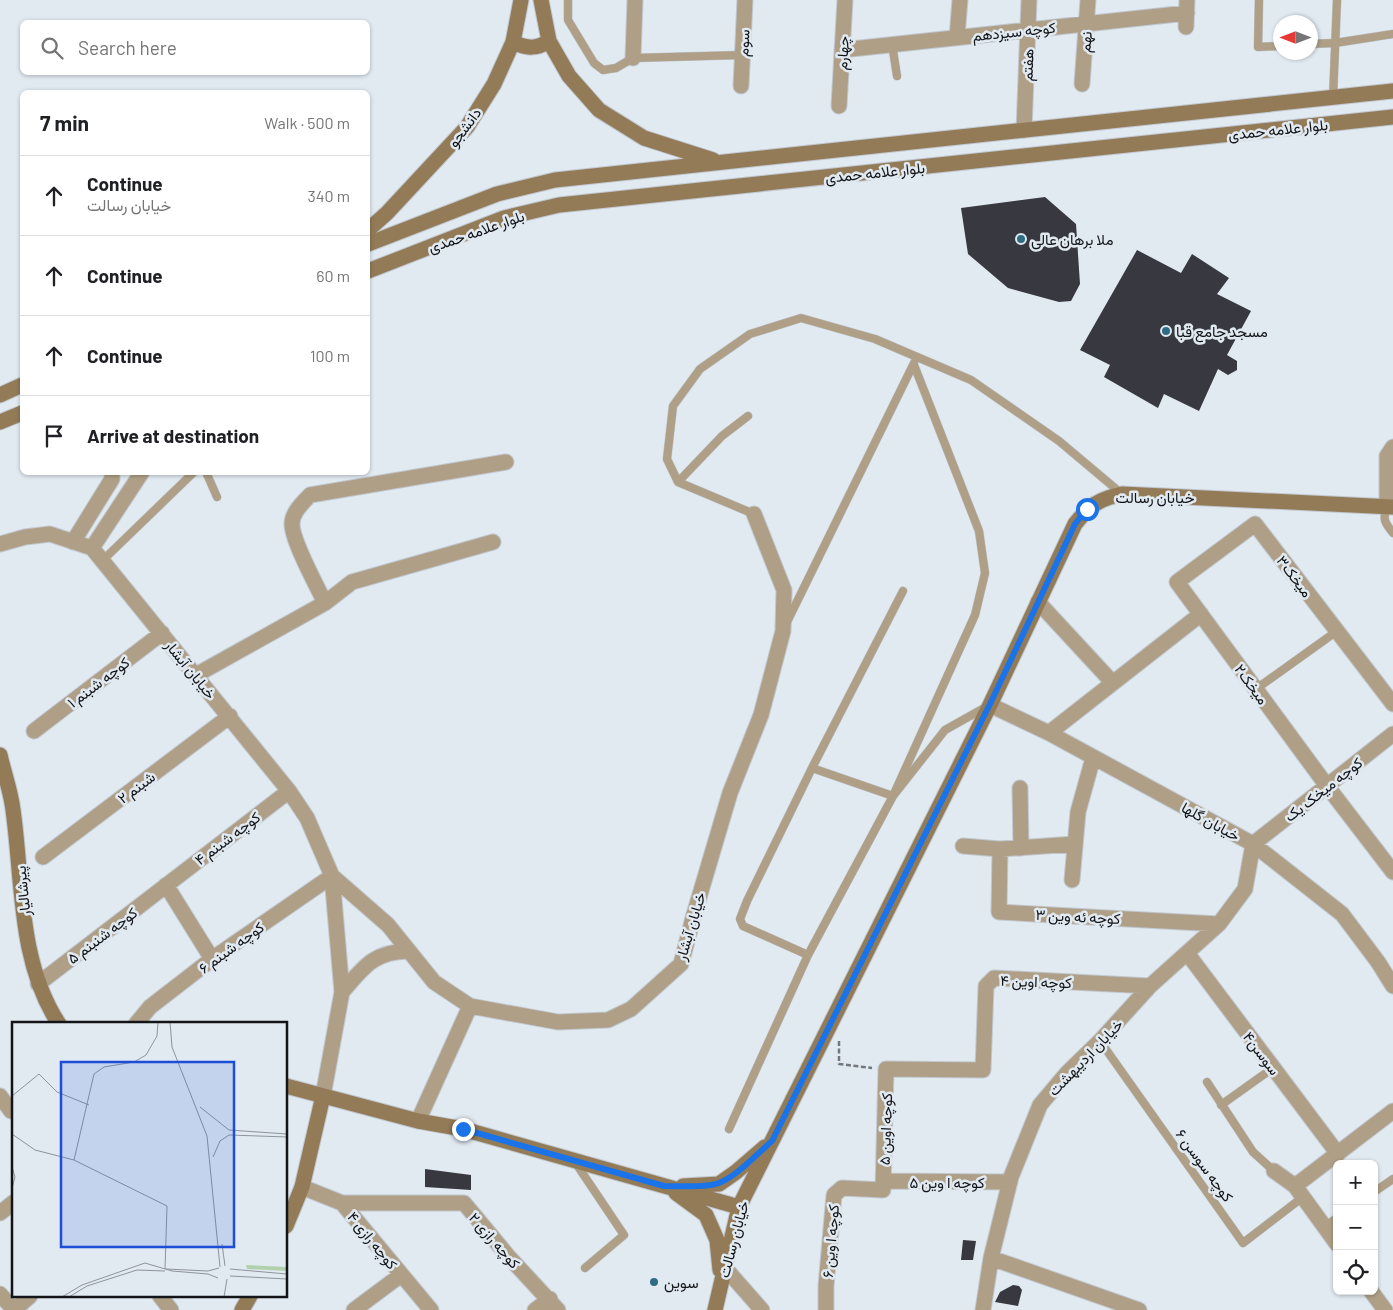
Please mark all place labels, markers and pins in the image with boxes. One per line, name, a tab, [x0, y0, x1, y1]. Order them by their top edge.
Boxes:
place label: ملا برهان عالی	[1031, 230, 1113, 250]
marker: ملا برهان عالی	[1015, 233, 1027, 245]
place label: مسجد جامع قبا	[1176, 322, 1268, 343]
marker: مسجد جامع قبا	[1160, 325, 1172, 337]
place label: سوین	[664, 1273, 699, 1293]
marker: سوین	[648, 1276, 660, 1288]

